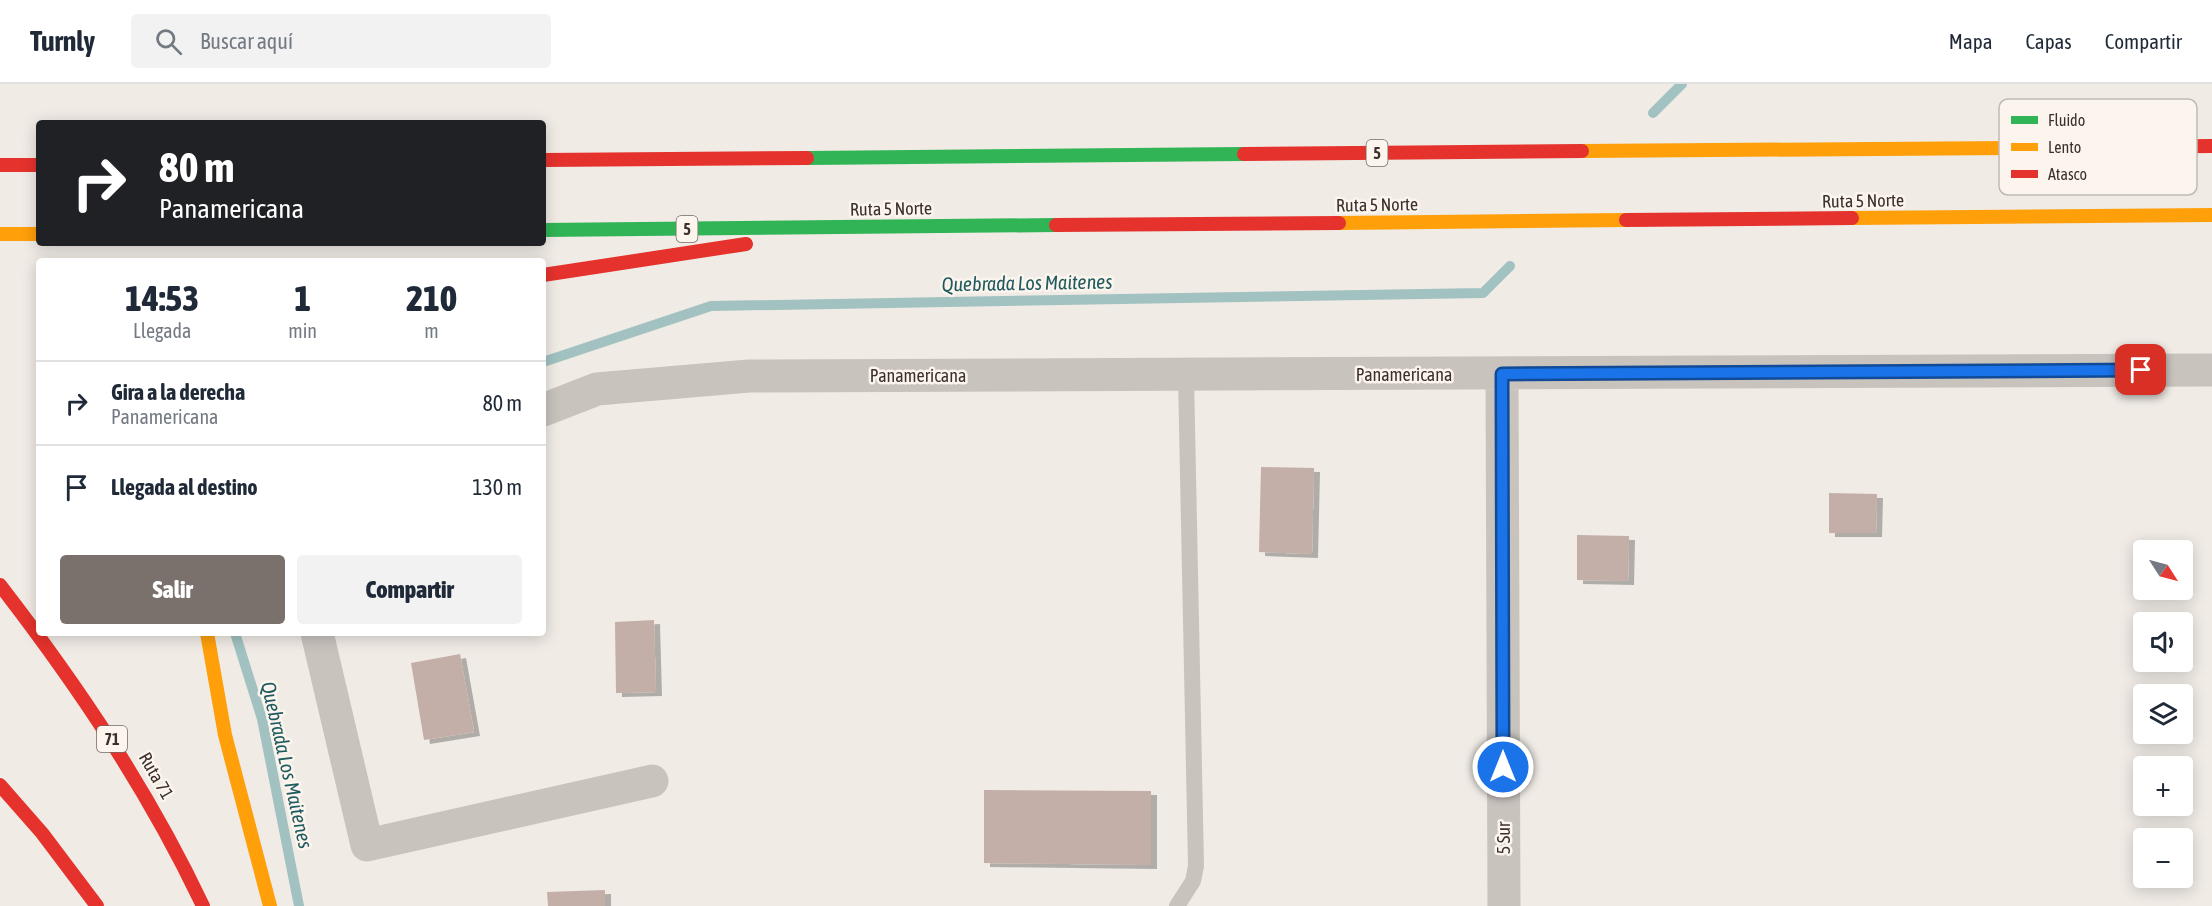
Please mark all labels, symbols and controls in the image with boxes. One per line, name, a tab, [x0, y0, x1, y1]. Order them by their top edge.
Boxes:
search box	[131, 14, 551, 68]
text: Turnly	[30, 25, 95, 57]
icon: search	[152, 25, 185, 58]
text: Buscar aquí	[200, 28, 293, 54]
text: Mapa	[1949, 29, 1992, 53]
text: Capas	[2025, 29, 2072, 53]
text: Compartir	[2105, 29, 2182, 53]
legend	[1999, 99, 2197, 195]
text: Fluido	[2048, 111, 2085, 129]
text: Lento	[2048, 138, 2081, 156]
road number: 5	[1366, 140, 1388, 166]
text: 80 m	[159, 143, 234, 191]
icon: right	[60, 144, 138, 222]
text: Atasco	[2048, 165, 2087, 183]
street label: Ruta 5 Norte	[1822, 189, 1904, 212]
text: Panamericana	[159, 193, 304, 224]
street label: Ruta 5 Norte	[1336, 193, 1418, 216]
street label: Ruta 5 Norte	[850, 197, 932, 220]
road number: 5	[676, 216, 698, 242]
water label: Quebrada Los Maitenes	[941, 270, 1113, 295]
text: 14:53	[125, 277, 199, 319]
text: 1	[294, 277, 311, 319]
text: 210	[406, 277, 457, 319]
text: Llegada	[133, 319, 191, 342]
text: min	[288, 319, 317, 342]
text: m	[424, 319, 439, 342]
pin	[2115, 344, 2166, 395]
icon: arrive	[2124, 353, 2157, 386]
street label: Panamericana	[1356, 364, 1452, 385]
street label: Panamericana	[870, 365, 966, 386]
text: Gira a la derecha	[111, 379, 245, 405]
icon: right	[60, 387, 93, 420]
text: 80 m	[482, 390, 522, 416]
text: Panamericana	[111, 405, 218, 428]
icon: arrive	[60, 471, 93, 504]
text: Llegada al destino	[111, 474, 258, 500]
text: 130 m	[472, 474, 522, 500]
north arrow	[2133, 540, 2193, 600]
map controls	[2133, 540, 2193, 888]
button: Salir	[60, 555, 285, 624]
button: Compartir	[297, 555, 522, 624]
button: sound	[2133, 612, 2193, 672]
water label: Quebrada Los Maitenes	[257, 679, 318, 851]
button: layers	[2133, 684, 2193, 744]
road number: 71	[97, 726, 127, 752]
position arrow	[1471, 735, 1535, 799]
street label: Ruta 71	[135, 749, 178, 803]
button: +	[2133, 756, 2193, 816]
street label: 5 Sur	[1493, 821, 1514, 854]
button: −	[2133, 828, 2193, 888]

